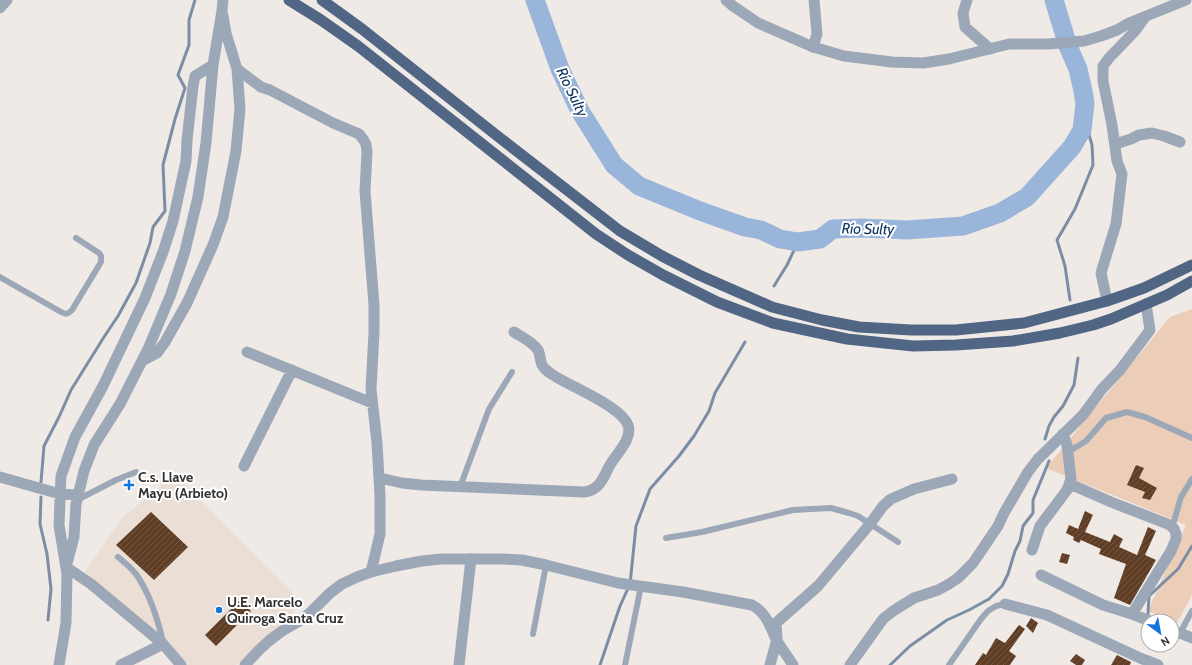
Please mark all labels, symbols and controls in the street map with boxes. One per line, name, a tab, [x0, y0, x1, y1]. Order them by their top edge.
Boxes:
water label: Río Sulty	[552, 64, 592, 121]
water label: Río Sulty	[842, 220, 896, 238]
place label: C.s. Llave Mayu (Arbieto)	[138, 468, 228, 502]
marker: C.s. Llave Mayu (Arbieto)	[123, 479, 135, 491]
place label: U.E. Marcelo Quiroga Santa Cruz	[227, 593, 344, 627]
marker: U.E. Marcelo Quiroga Santa Cruz	[214, 605, 224, 615]
north arrow	[1140, 613, 1180, 653]
text: N	[1158, 633, 1172, 649]

